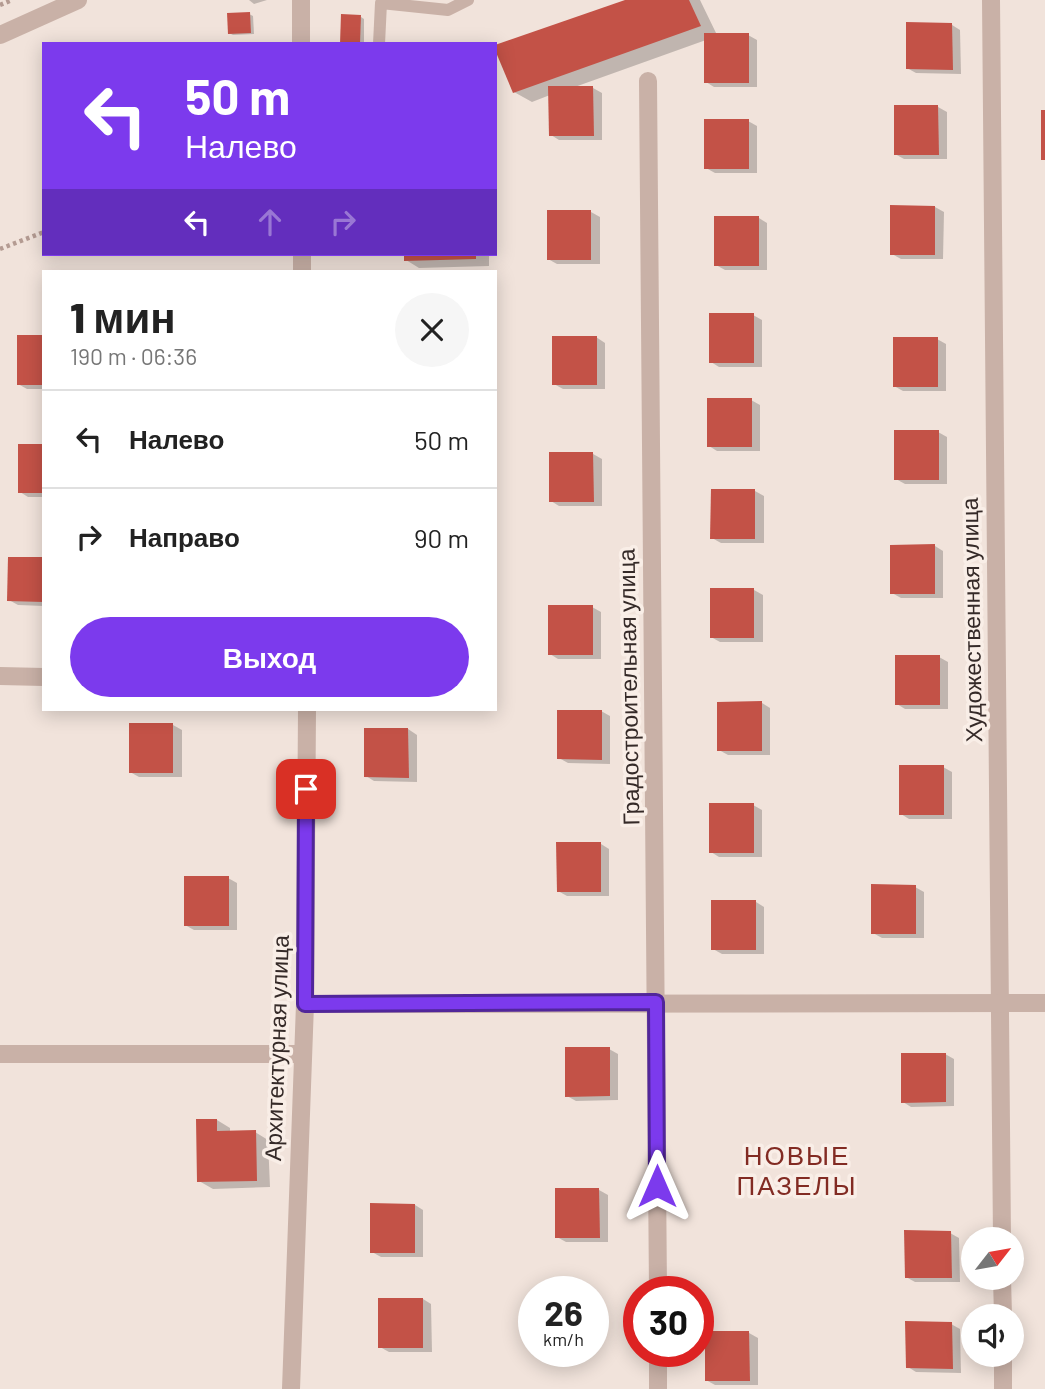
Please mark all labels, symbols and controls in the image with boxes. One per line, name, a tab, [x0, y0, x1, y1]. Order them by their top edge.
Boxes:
text: 50 m	[185, 66, 290, 125]
icon: left	[70, 70, 161, 161]
text: Налево	[185, 126, 297, 164]
icon: left	[178, 203, 216, 241]
icon: ahead	[251, 203, 289, 241]
icon: right	[324, 203, 362, 241]
text: 1 мин	[70, 291, 176, 341]
button: close	[395, 293, 469, 367]
text: 190 m · 06:36	[70, 342, 197, 370]
icon: left	[70, 420, 108, 458]
text: Налево	[129, 423, 224, 454]
text: 50 m	[414, 424, 469, 455]
street label: Художественная улица	[955, 497, 987, 743]
icon: right	[70, 518, 108, 556]
text: Направо	[129, 521, 240, 552]
text: 90 m	[414, 522, 469, 553]
street label: Градостроительная улица	[612, 548, 644, 826]
button: Выход	[70, 617, 469, 697]
pin	[276, 759, 336, 819]
icon: arrive	[287, 770, 325, 808]
street label: Архитектурная улица	[258, 934, 294, 1161]
district label: НОВЫЕ ПАЗЕЛЫ	[737, 1139, 857, 1200]
position arrow	[620, 1149, 694, 1223]
north arrow	[961, 1227, 1024, 1290]
map controls	[961, 1227, 1024, 1367]
speed limit sign: 30	[623, 1276, 714, 1367]
text: 26	[544, 1291, 583, 1333]
button: sound	[961, 1304, 1024, 1367]
text: km/h	[543, 1328, 584, 1350]

